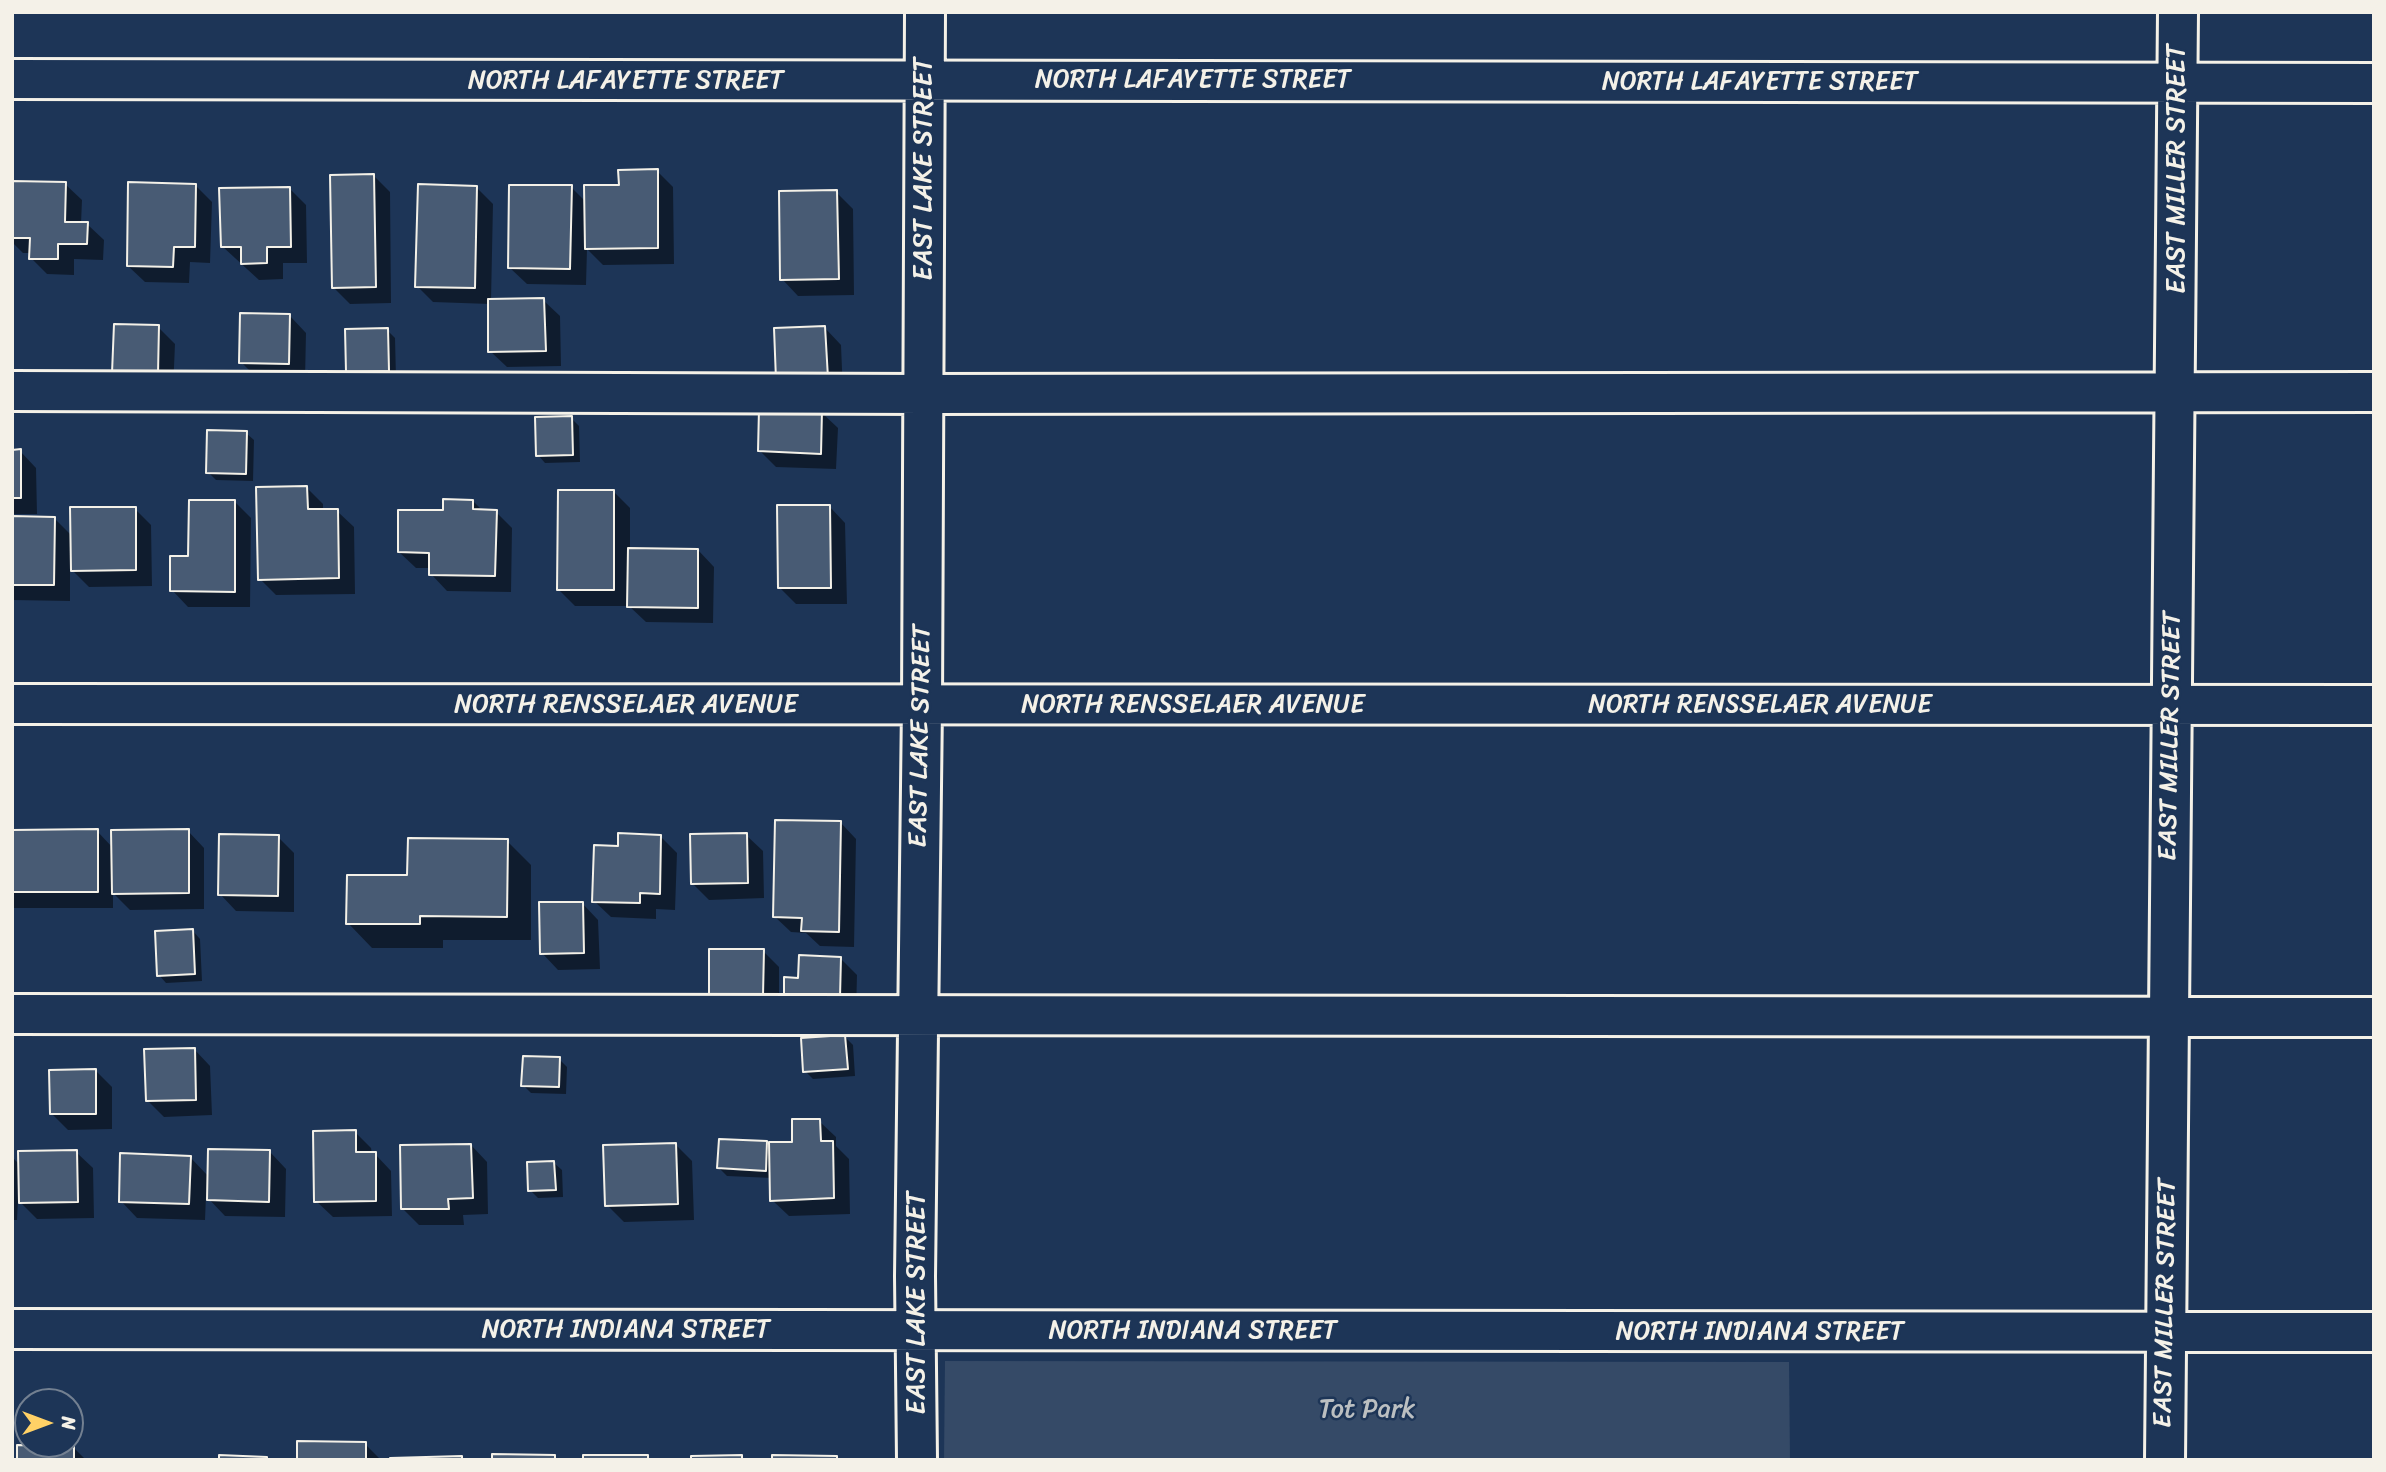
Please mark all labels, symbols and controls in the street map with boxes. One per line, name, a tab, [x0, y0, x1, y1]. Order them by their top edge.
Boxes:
street label: EAST MILLER STREET	[2161, 44, 2193, 294]
street label: EAST LAKE STREET	[908, 57, 940, 281]
street label: NORTH LAFAYETTE STREET	[1035, 64, 1351, 96]
street label: NORTH LAFAYETTE STREET	[468, 65, 784, 97]
street label: NORTH LAFAYETTE STREET	[1602, 66, 1918, 98]
street label: EAST MILLER STREET	[2153, 611, 2189, 861]
street label: EAST LAKE STREET	[903, 624, 939, 848]
street label: NORTH RENSSELAER AVENUE	[454, 689, 798, 721]
street label: NORTH RENSSELAER AVENUE	[1021, 689, 1365, 721]
street label: NORTH RENSSELAER AVENUE	[1588, 689, 1932, 721]
street label: EAST MILLER STREET	[2148, 1178, 2184, 1428]
street label: EAST LAKE STREET	[901, 1191, 933, 1415]
street label: NORTH INDIANA STREET	[482, 1314, 770, 1346]
street label: NORTH INDIANA STREET	[1049, 1315, 1337, 1347]
street label: NORTH INDIANA STREET	[1616, 1316, 1904, 1348]
north arrow	[14, 1388, 84, 1458]
park label: Tot Park	[1319, 1394, 1415, 1426]
text: N	[52, 1416, 85, 1430]

